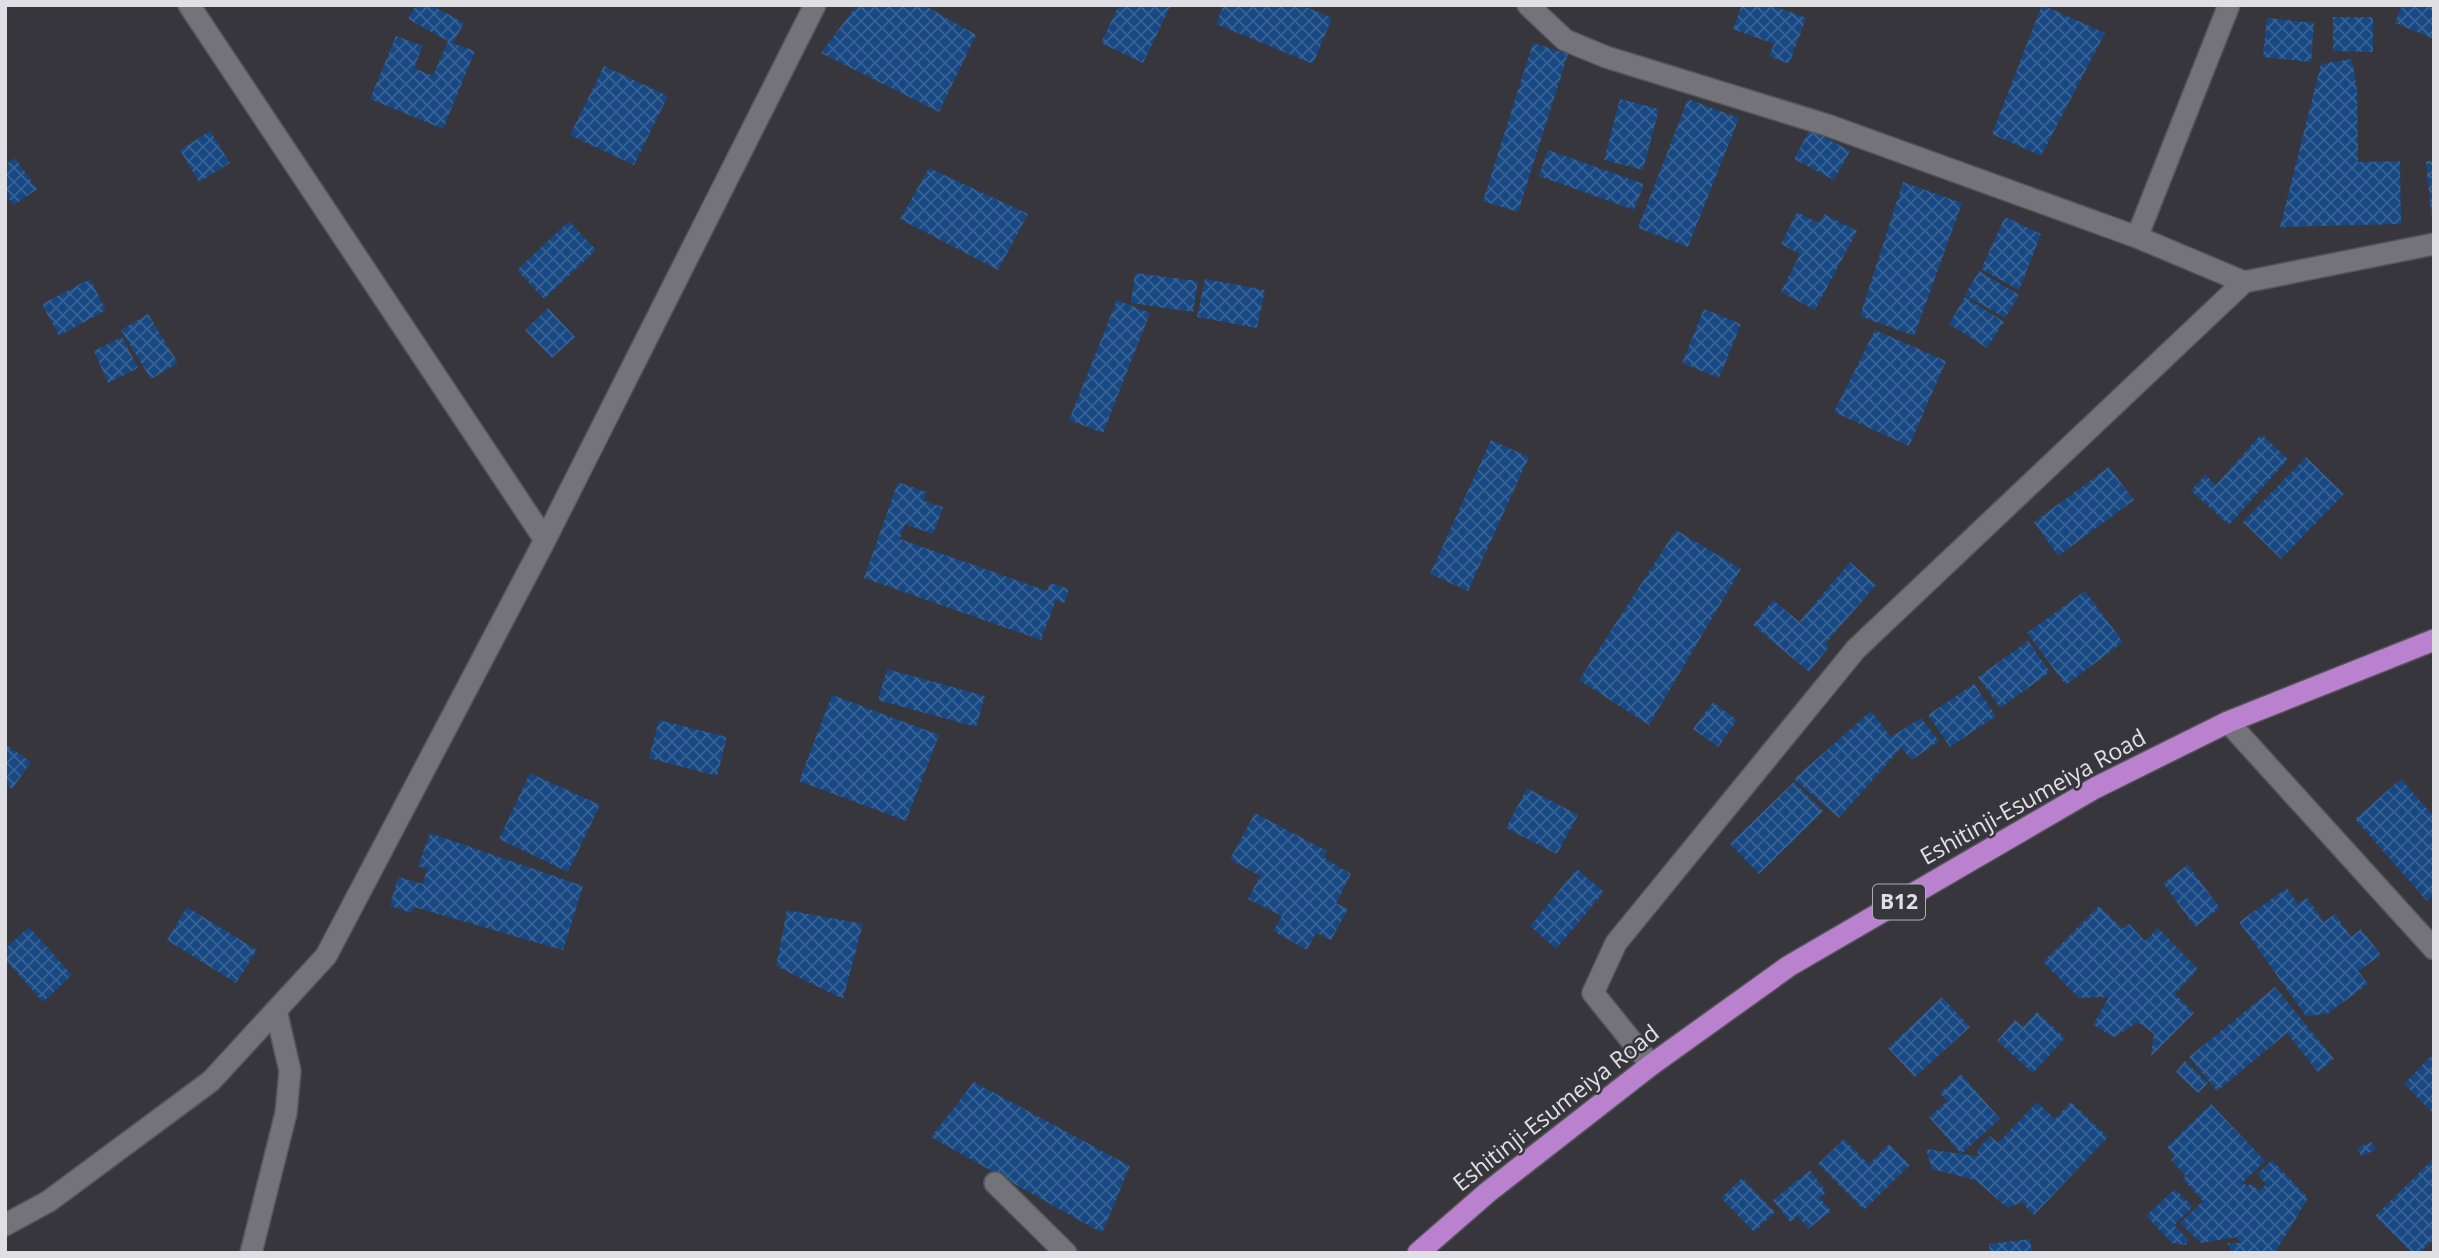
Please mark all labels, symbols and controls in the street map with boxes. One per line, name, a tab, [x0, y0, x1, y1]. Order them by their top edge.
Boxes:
street label: Eshitinji-Esumeiya Road	[1914, 721, 2151, 872]
road number: B12	[1873, 884, 1925, 920]
street label: Eshitinji-Esumeiya Road	[1446, 1016, 1665, 1198]

